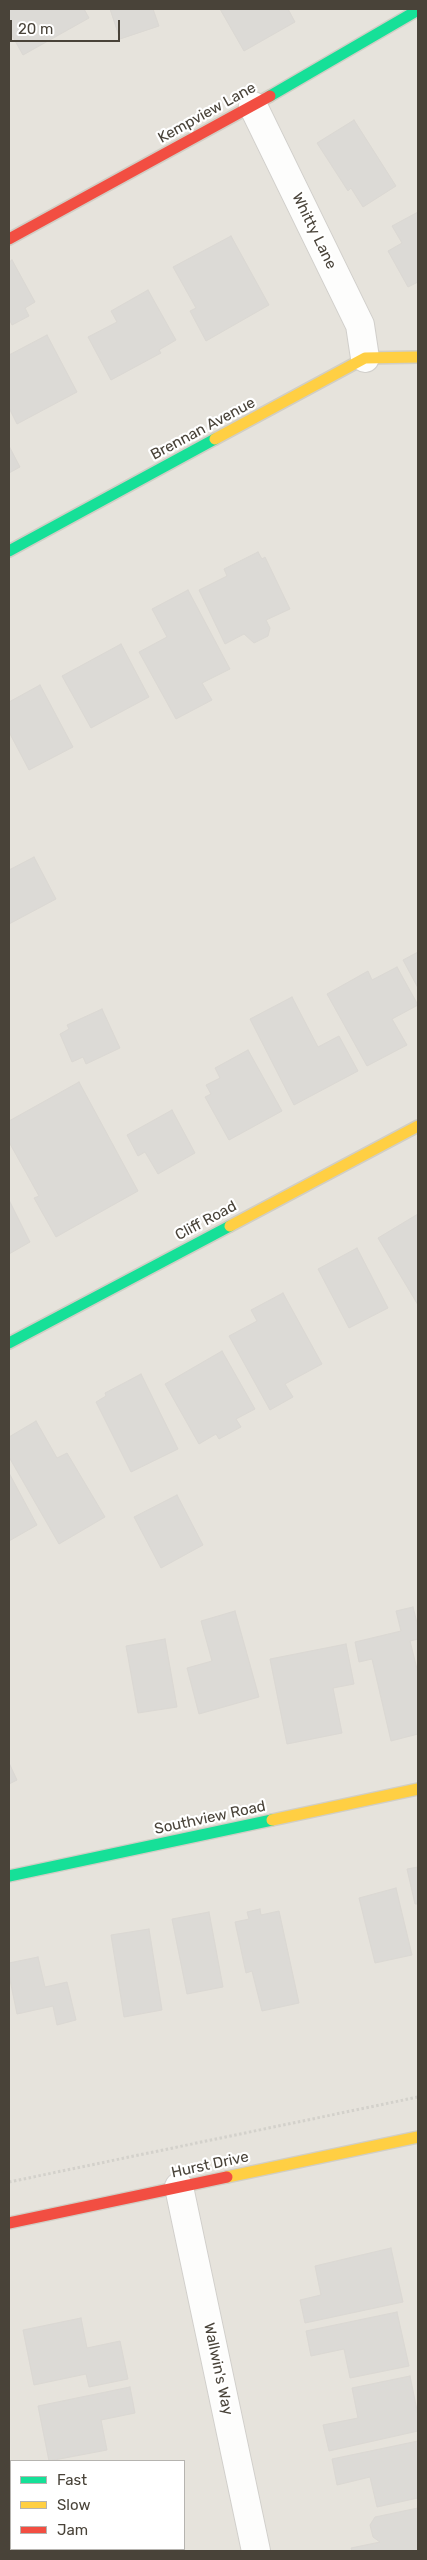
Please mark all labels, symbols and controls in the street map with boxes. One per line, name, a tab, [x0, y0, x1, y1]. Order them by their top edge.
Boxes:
scale bar	[12, 10, 122, 42]
text: 20 m	[18, 20, 53, 38]
street label: Kempview Lane	[155, 79, 259, 147]
street label: Whitty Lane	[288, 190, 340, 272]
street label: Brennan Avenue	[148, 394, 258, 464]
street label: Cliff Road	[172, 1197, 240, 1245]
street label: Southview Road	[153, 1797, 267, 1839]
street label: Hurst Drive	[170, 2148, 250, 2182]
street label: Wallwin's Way	[199, 2321, 237, 2417]
legend	[10, 2460, 185, 2550]
text: Fast	[57, 2471, 87, 2489]
text: Slow	[57, 2496, 90, 2514]
text: Jam	[57, 2521, 88, 2539]

